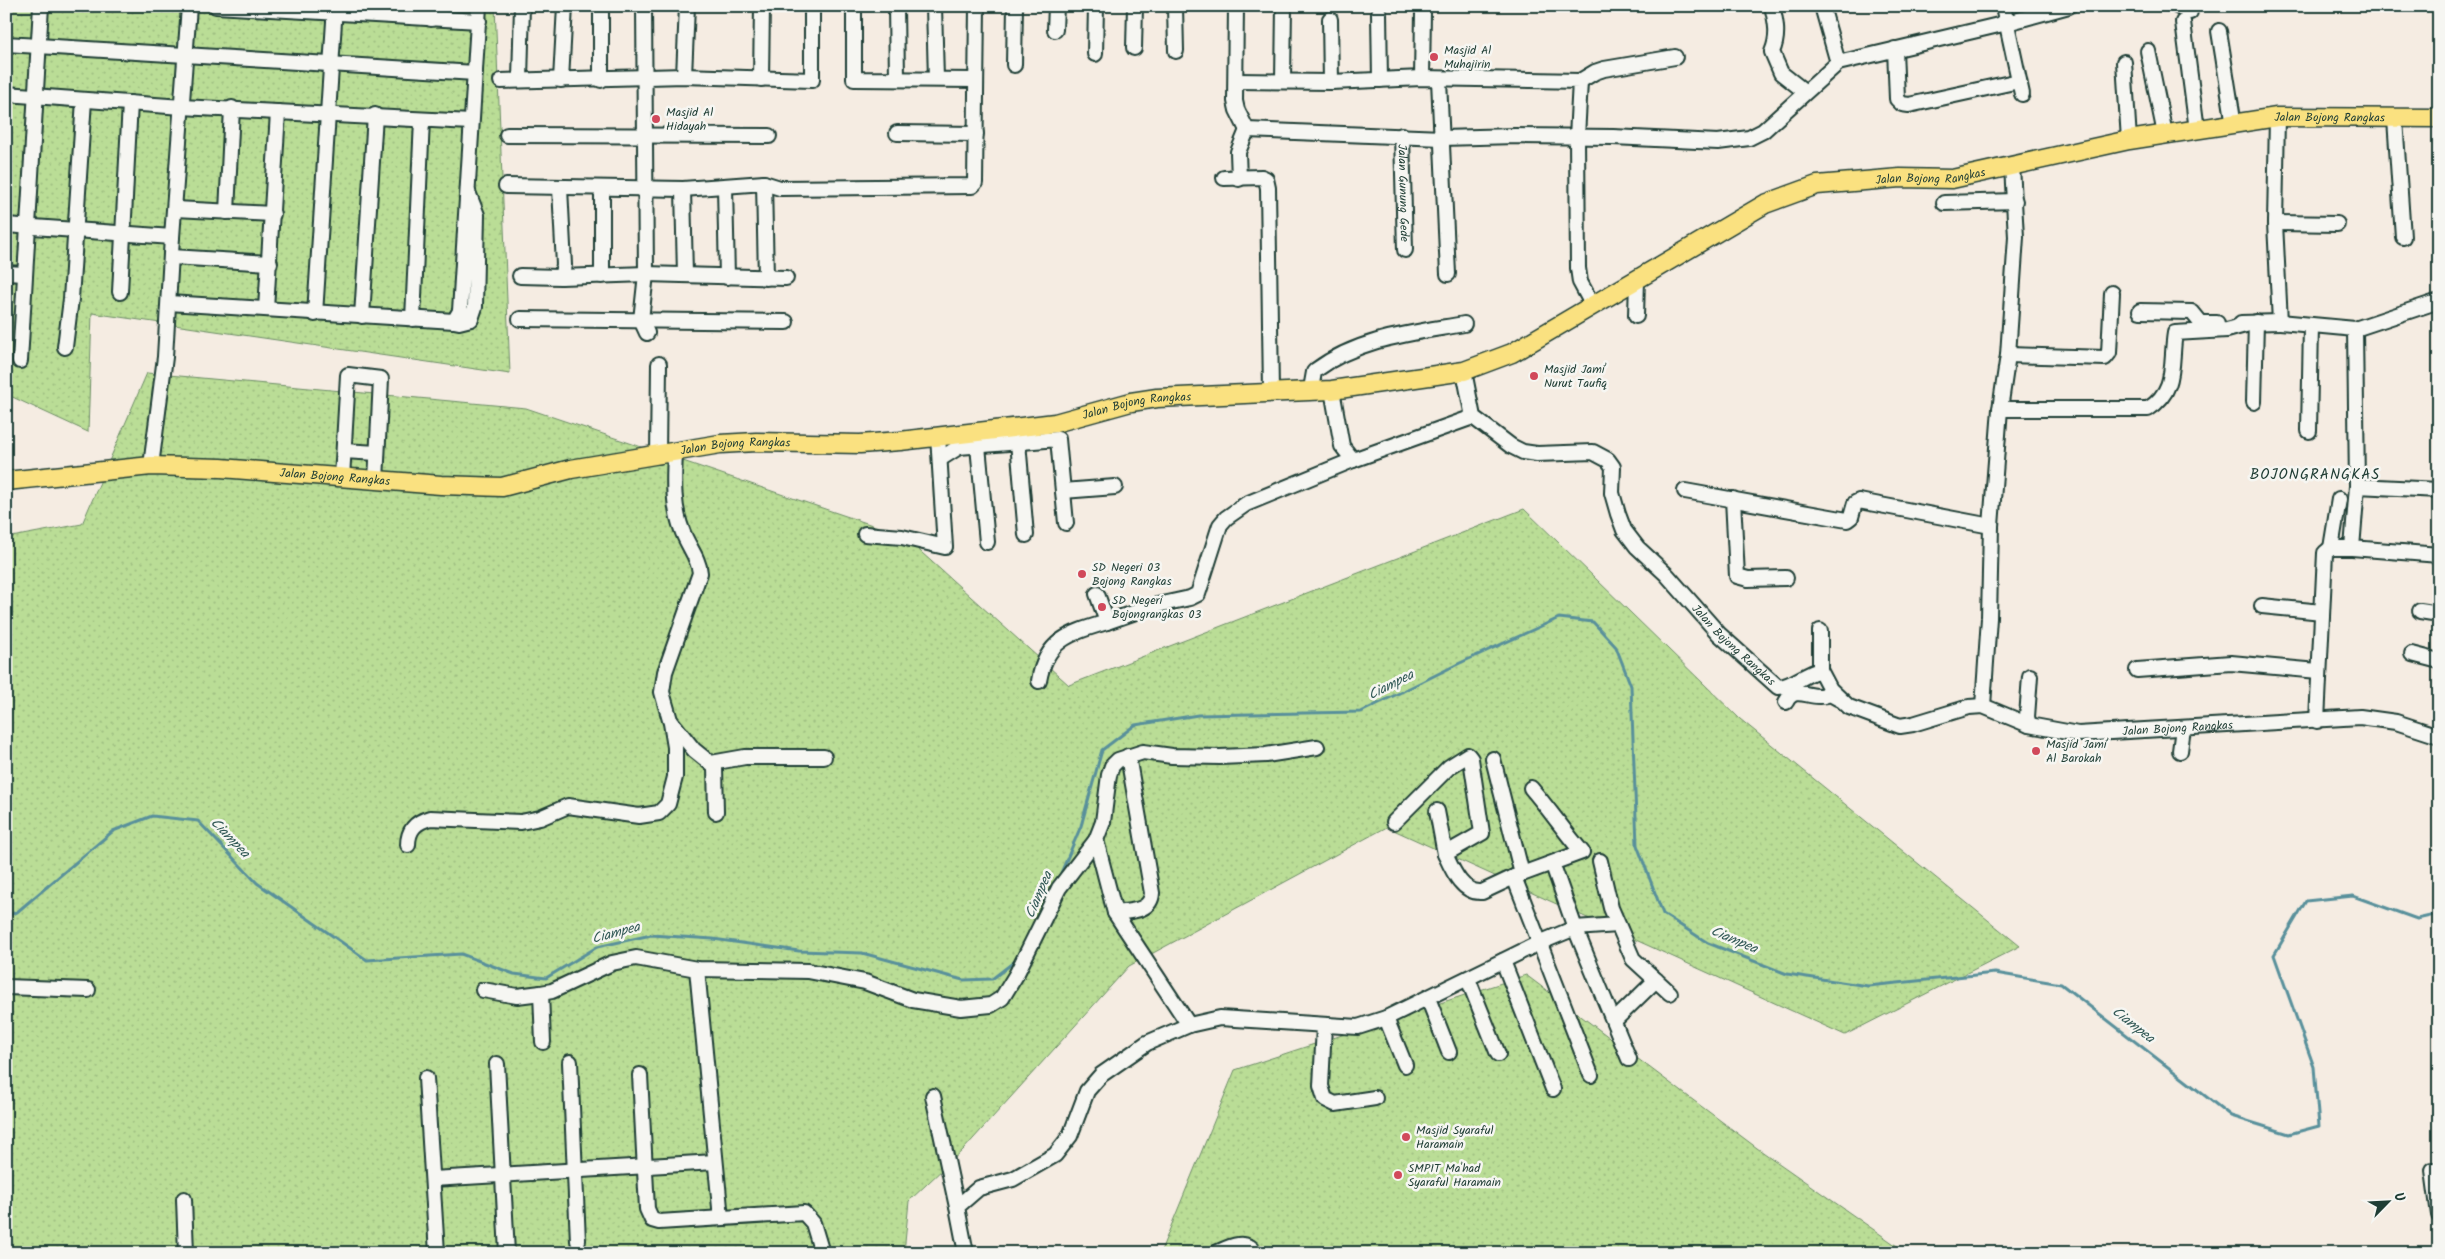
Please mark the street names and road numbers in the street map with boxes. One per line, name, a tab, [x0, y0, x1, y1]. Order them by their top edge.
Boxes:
street label: Jalan Bojong Rangkas	[2274, 107, 2385, 127]
street label: Jalan Gunung Gede	[1393, 144, 1414, 243]
street label: Jalan Bojong Rangkas	[1875, 162, 1987, 190]
street label: Jalan Bojong Rangkas	[1080, 387, 1192, 425]
street label: Jalan Bojong Rangkas	[679, 432, 791, 460]
street label: Jalan Bojong Rangkas	[279, 463, 391, 491]
street label: Jalan Bojong Rangkas	[1687, 600, 1780, 690]
street label: Jalan Bojong Rangkas	[2122, 715, 2233, 741]

